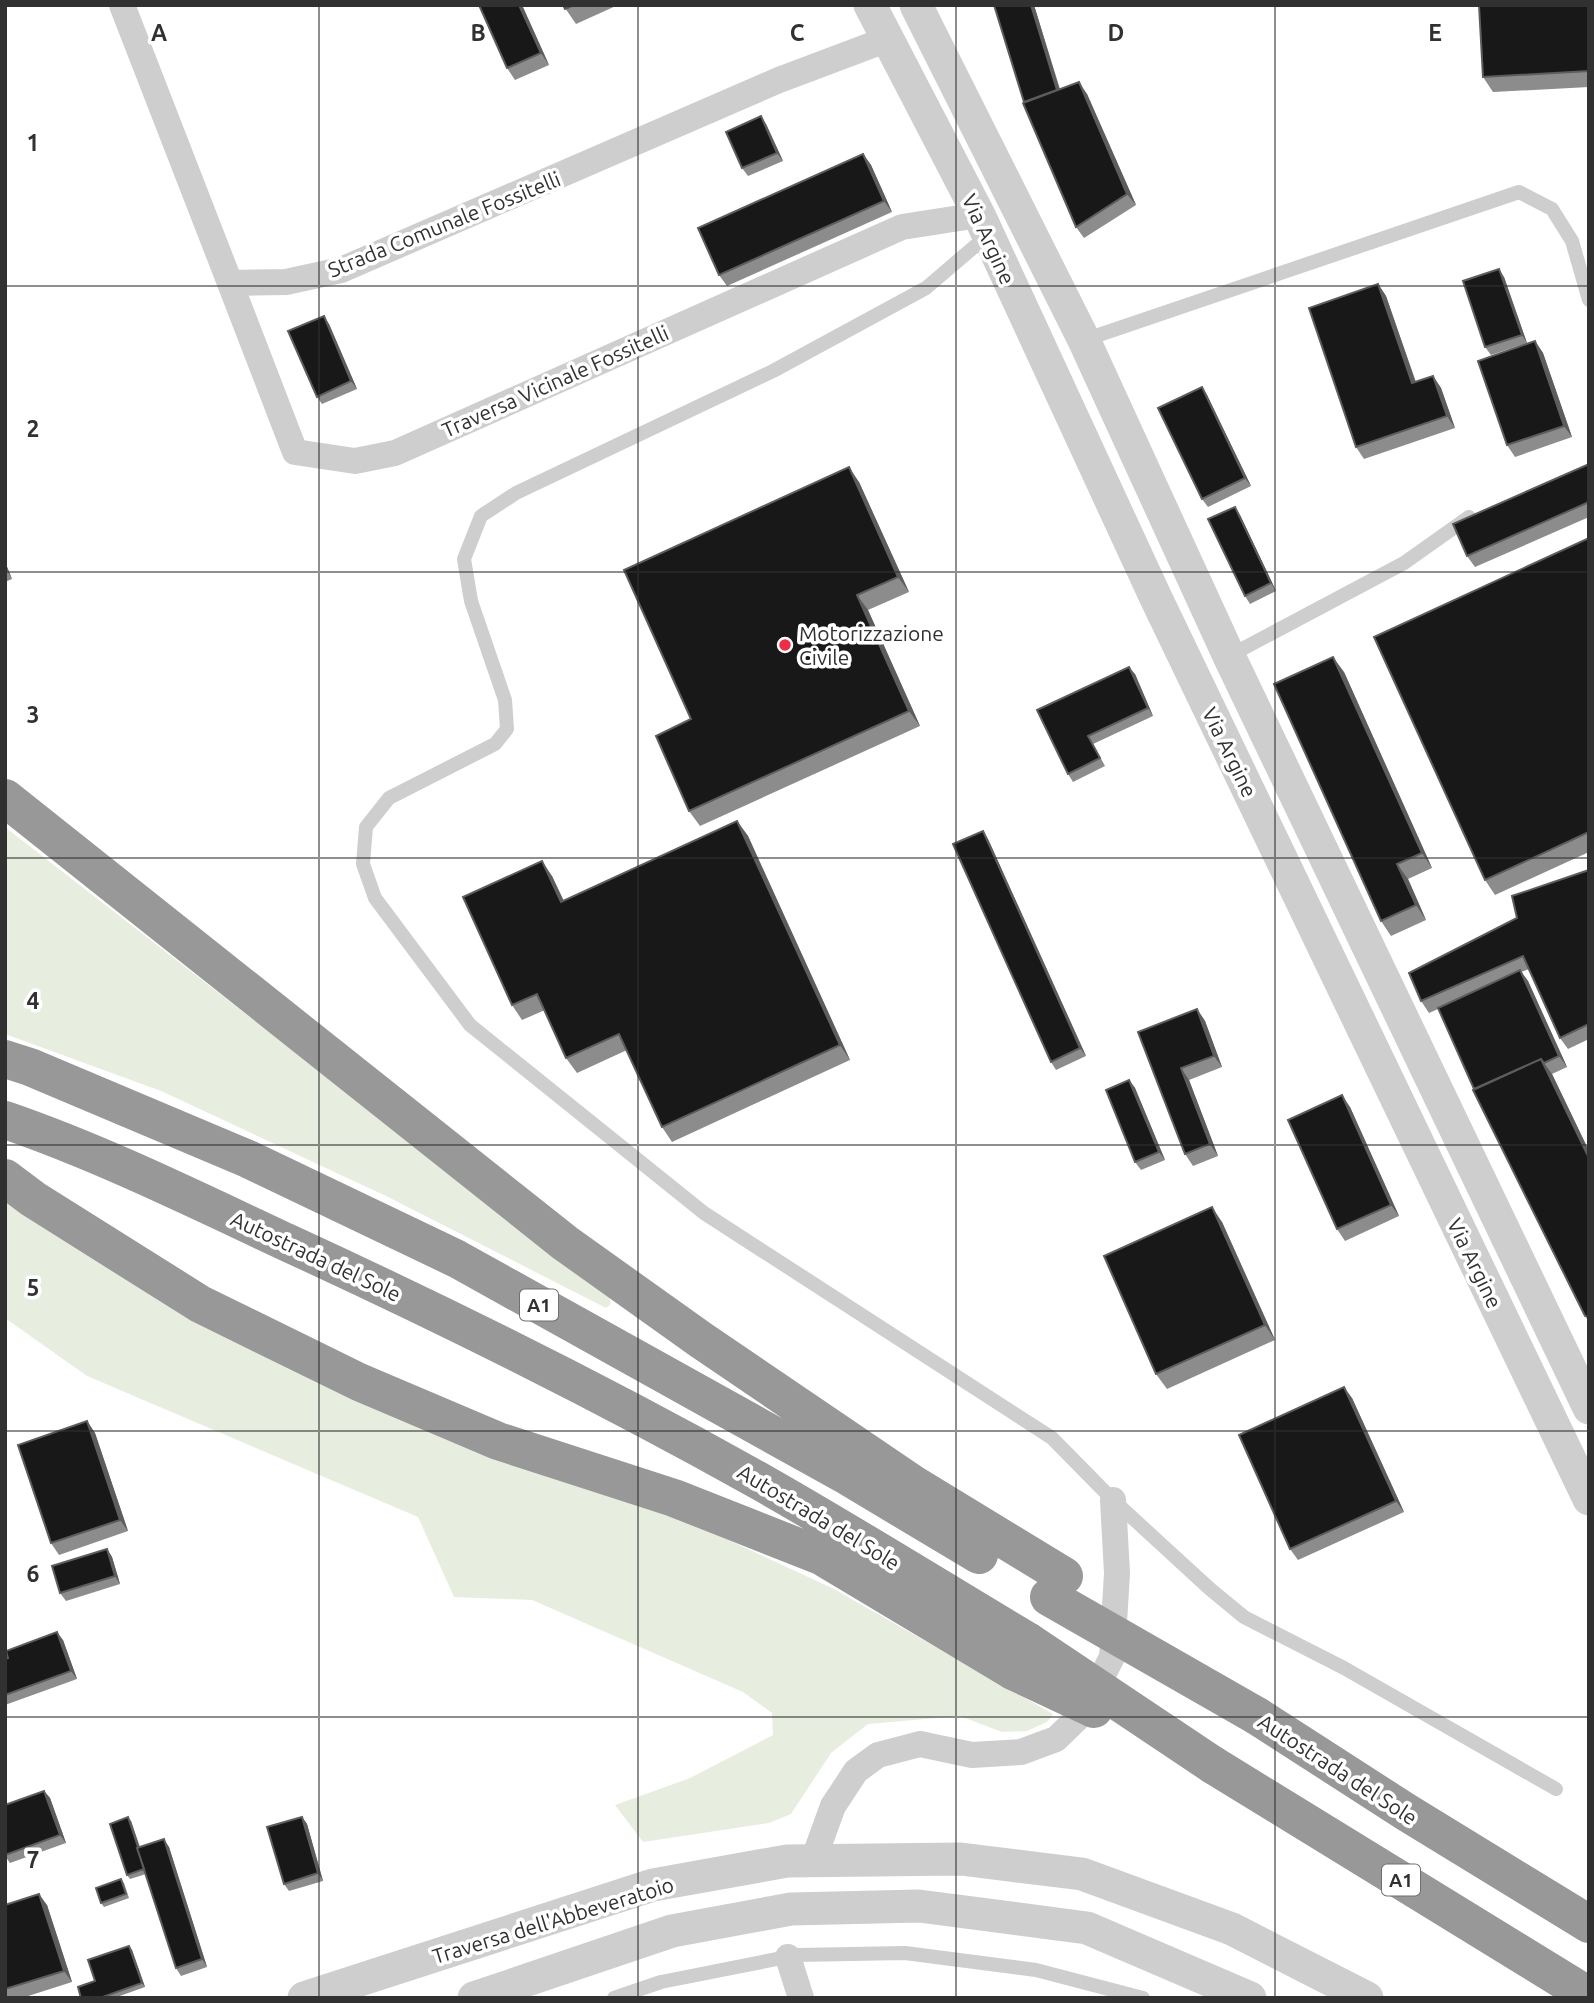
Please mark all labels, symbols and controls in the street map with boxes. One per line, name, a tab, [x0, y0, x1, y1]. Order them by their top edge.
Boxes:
text: A	[151, 20, 167, 45]
text: B	[470, 20, 486, 45]
text: C	[790, 20, 805, 45]
text: D	[1108, 20, 1124, 45]
text: E	[1428, 20, 1442, 45]
text: 1	[27, 130, 39, 155]
street label: Strada Comunale Fossitelli	[324, 166, 564, 282]
street label: Via Argine	[958, 190, 1020, 288]
street label: Traversa Vicinale Fossitelli	[438, 320, 672, 442]
text: 2	[27, 416, 39, 441]
place label: Motorizzazione Civile	[799, 621, 944, 669]
marker: Motorizzazione Civile	[777, 637, 793, 653]
text: 3	[27, 702, 39, 727]
street label: Via Argine	[1198, 703, 1262, 801]
text: 4	[27, 988, 40, 1013]
street label: Autostrada del Sole	[227, 1206, 405, 1306]
street label: Via Argine	[1443, 1214, 1507, 1312]
text: 5	[27, 1275, 39, 1300]
road number: A1	[520, 1289, 558, 1320]
street label: Autostrada del Sole	[734, 1459, 904, 1575]
text: 6	[27, 1561, 40, 1586]
street label: Autostrada del Sole	[1254, 1709, 1422, 1829]
text: 7	[27, 1847, 39, 1872]
road number: A1	[1382, 1864, 1420, 1896]
street label: Traversa dell'Abbeveratoio	[429, 1872, 677, 1968]

